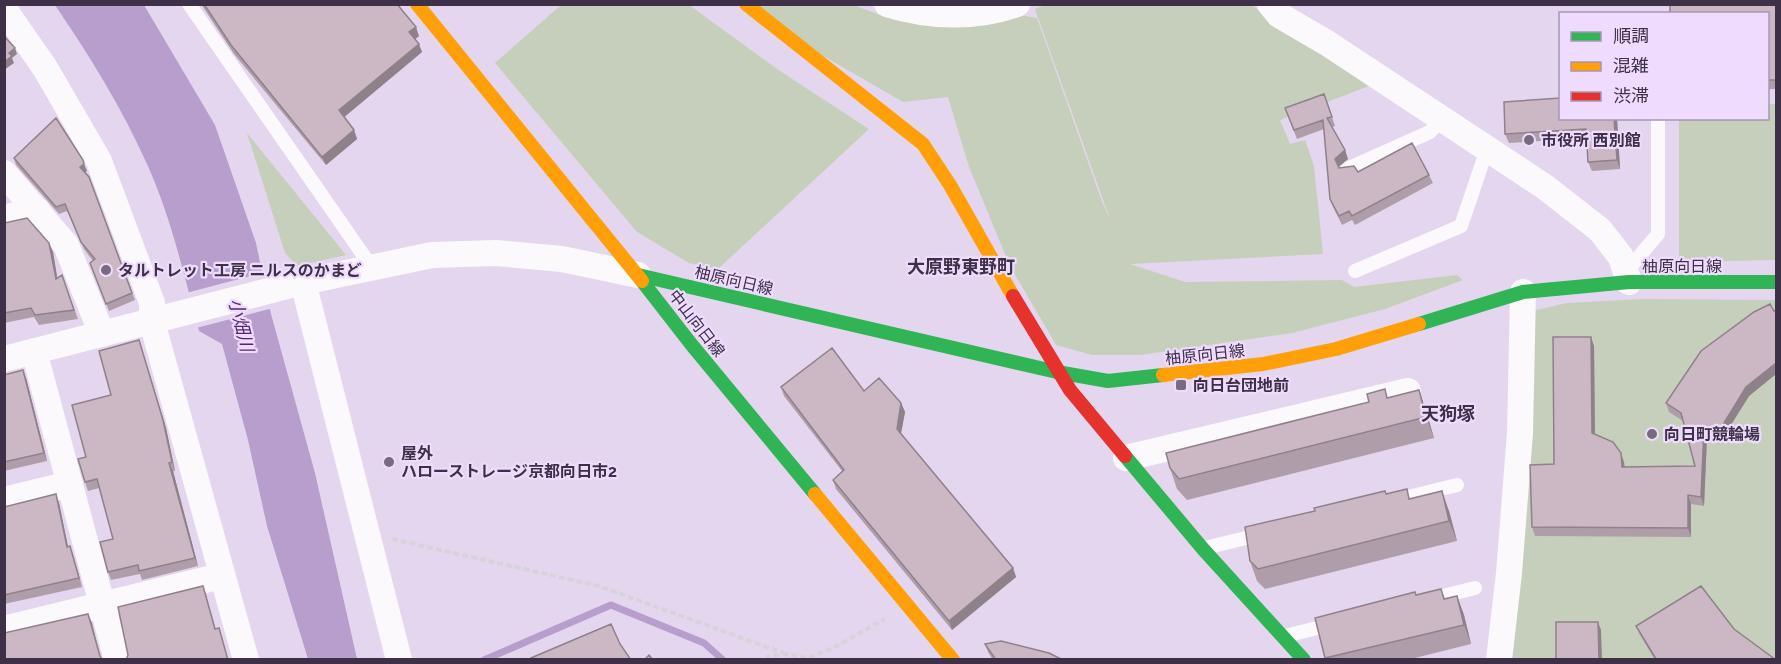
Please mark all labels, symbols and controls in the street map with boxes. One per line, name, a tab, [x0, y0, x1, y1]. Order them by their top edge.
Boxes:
legend	[1559, 12, 1769, 120]
text: 順調	[1613, 25, 1649, 46]
text: 混雑	[1613, 55, 1649, 76]
text: 渋滞	[1613, 85, 1649, 106]
place label: 市役所 西別館	[1541, 131, 1641, 150]
marker: 市役所 西別館	[1522, 133, 1536, 147]
district label: 大原野東野町	[907, 256, 1015, 277]
street label: 柚原向日線	[1642, 257, 1722, 276]
place label: タルトレット工房 ニルスのかまど	[118, 261, 362, 280]
street label: 柚原向日線	[693, 262, 775, 299]
marker: タルトレット工房 ニルスのかまど	[99, 263, 113, 277]
street label: 中山向日線	[664, 286, 729, 361]
water label: 小畑川	[225, 296, 259, 356]
street label: 柚原向日線	[1164, 341, 1246, 368]
place label: 向日台団地前	[1193, 376, 1289, 395]
marker: 向日台団地前	[1174, 378, 1188, 392]
district label: 天狗塚	[1421, 403, 1475, 424]
place label: 向日町競輪場	[1664, 425, 1760, 444]
marker: 向日町競輪場	[1645, 427, 1659, 441]
place label: 屋外 ハローストレージ京都向日市2	[401, 444, 617, 481]
marker: 屋外 ハローストレージ京都向日市2	[382, 455, 396, 469]

